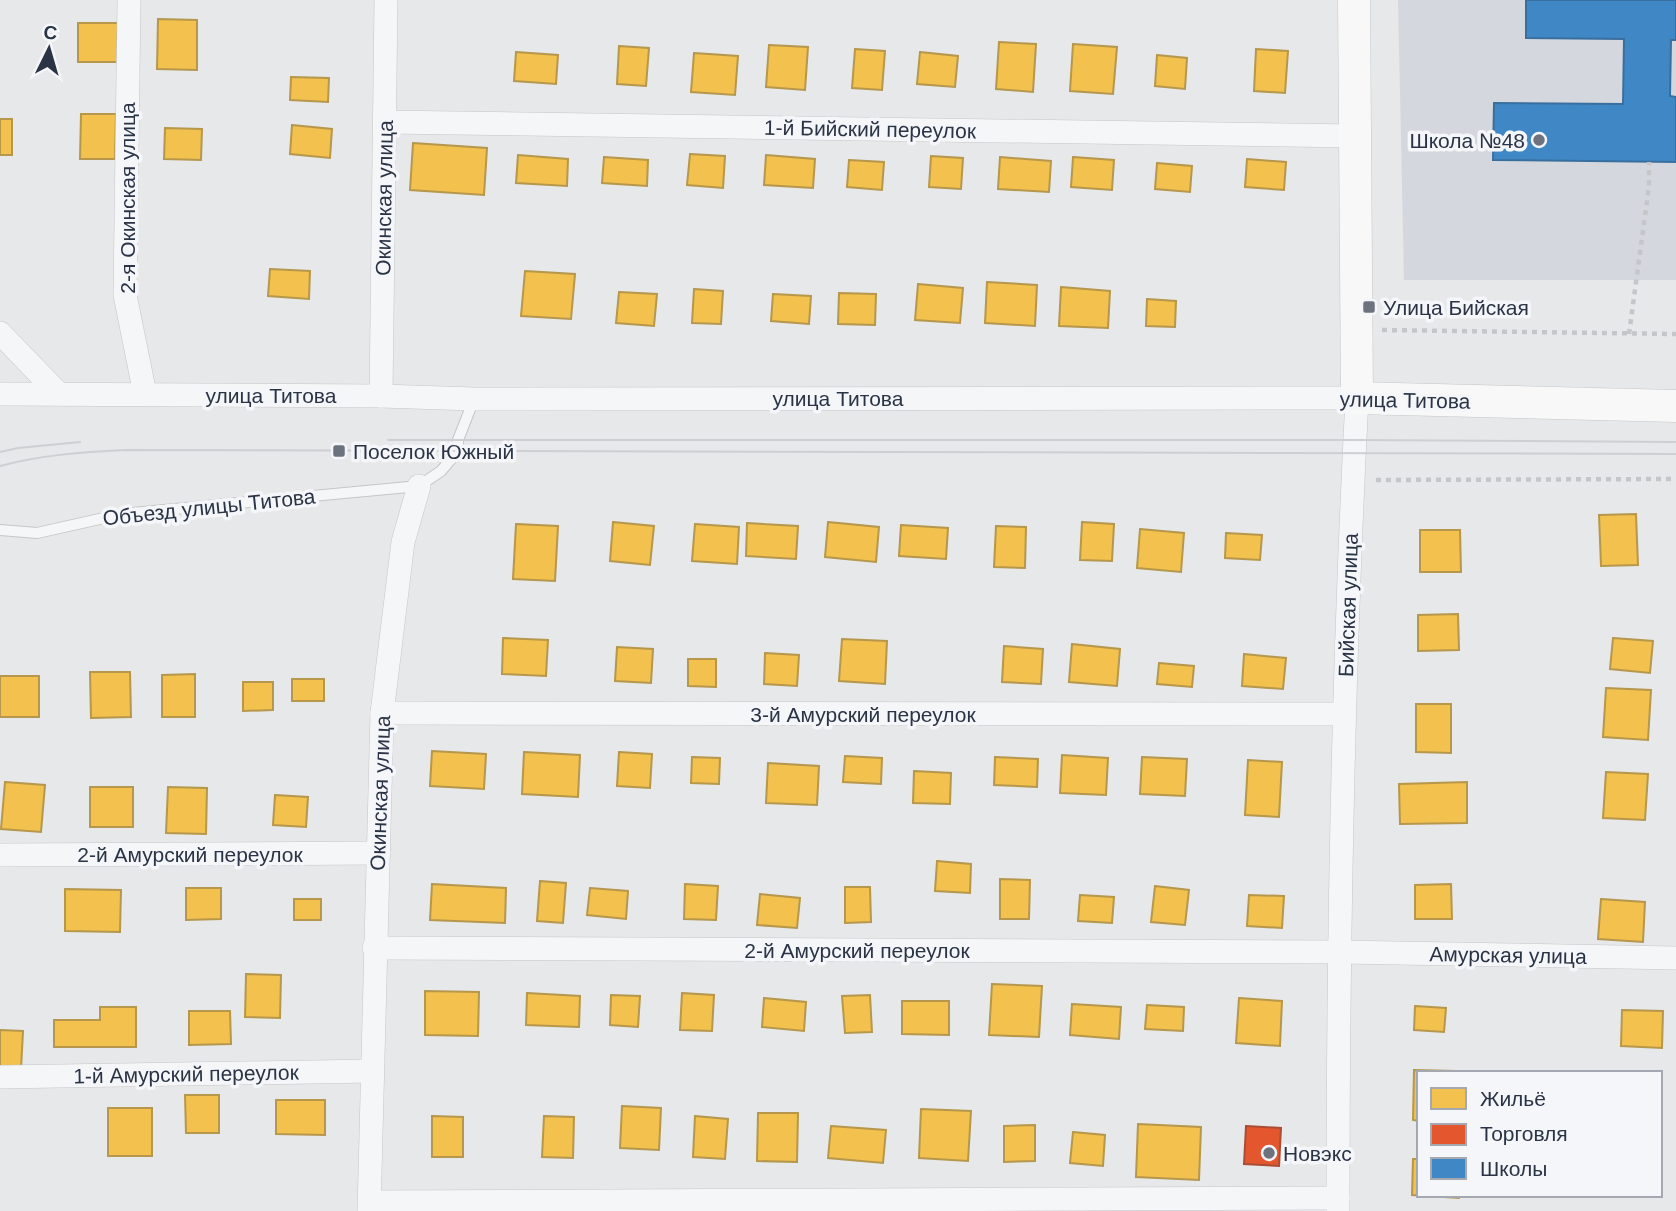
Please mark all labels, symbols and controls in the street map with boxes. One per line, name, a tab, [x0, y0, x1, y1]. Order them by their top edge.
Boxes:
north arrow	[14, 14, 84, 84]
text: С	[43, 22, 58, 44]
street label: 2-я Окинская улица	[116, 102, 139, 294]
street label: 1-й Бийский переулок	[764, 116, 977, 142]
street label: Окинская улица	[371, 120, 397, 276]
place label: Школа №48	[1409, 129, 1525, 152]
marker: Школа №48	[1531, 132, 1547, 148]
place label: Улица Бийская	[1383, 296, 1529, 319]
marker: Улица Бийская	[1361, 299, 1377, 315]
street label: улица Титова	[206, 384, 337, 407]
street label: улица Титова	[773, 387, 904, 410]
street label: улица Титова	[1339, 387, 1471, 413]
place label: Поселок Южный	[353, 440, 514, 463]
marker: Поселок Южный	[331, 443, 347, 459]
street label: Объезд улицы Титова	[102, 484, 317, 530]
street label: Бийская улица	[1334, 532, 1362, 677]
street label: 3-й Амурский переулок	[750, 703, 977, 726]
street label: Окинская улица	[366, 715, 394, 871]
street label: 2-й Амурский переулок	[77, 843, 304, 866]
street label: 2-й Амурский переулок	[744, 939, 971, 962]
street label: Амурская улица	[1429, 942, 1587, 968]
street label: 1-й Амурский переулок	[73, 1061, 300, 1087]
legend	[1417, 1071, 1662, 1197]
text: Жильё	[1480, 1087, 1546, 1110]
text: Торговля	[1480, 1122, 1568, 1145]
place label: Новэкс	[1283, 1142, 1352, 1165]
marker: Новэкс	[1261, 1145, 1277, 1161]
text: Школы	[1480, 1157, 1547, 1180]

